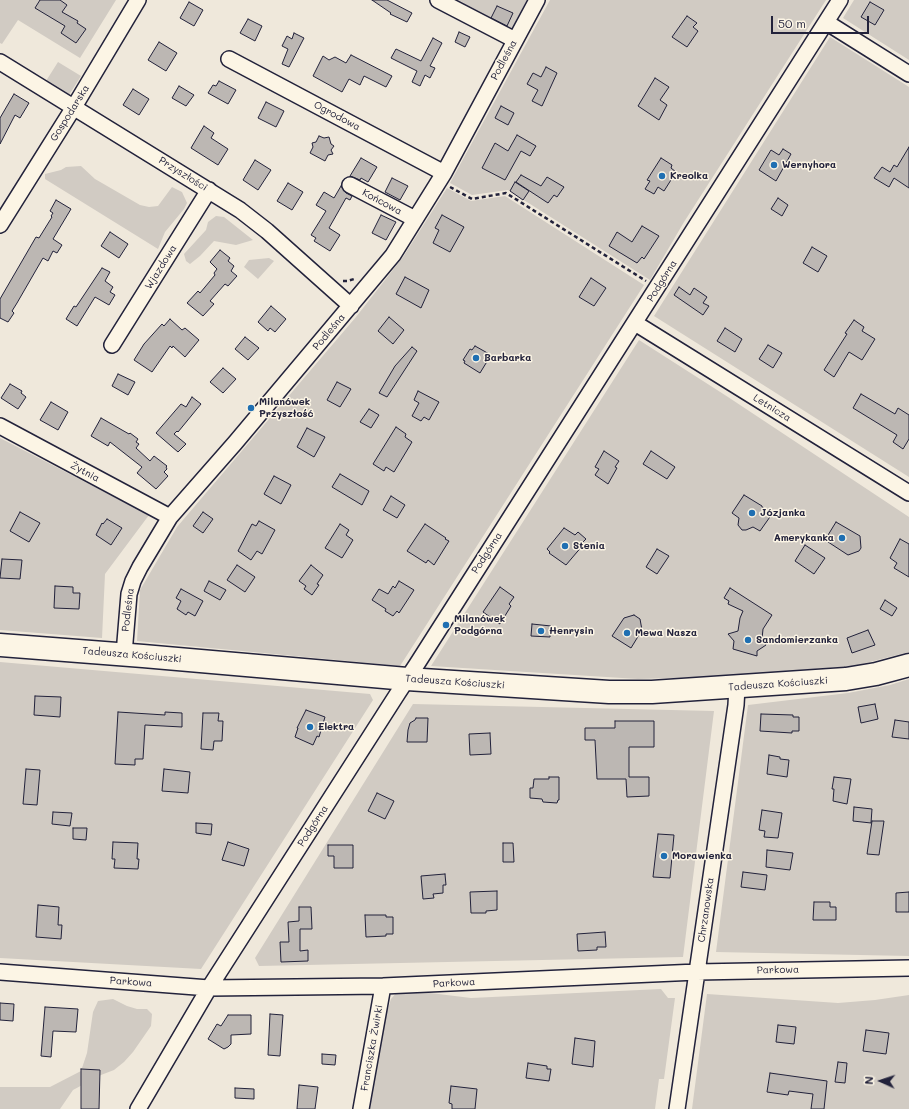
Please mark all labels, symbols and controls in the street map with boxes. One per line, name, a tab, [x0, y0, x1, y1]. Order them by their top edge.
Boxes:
scale bar	[773, 8, 871, 34]
text: 50 m	[778, 15, 806, 31]
street label: Podleśna	[488, 38, 520, 82]
street label: Gospodarska	[48, 83, 92, 143]
street label: Ogrodowa	[312, 99, 362, 133]
street label: Przyszłości	[156, 154, 210, 194]
place label: Wernyhora	[782, 159, 836, 171]
marker: Wernyhora	[769, 160, 779, 170]
place label: Kreolka	[670, 170, 708, 182]
marker: Kreolka	[657, 171, 667, 181]
street label: Końcowa	[360, 187, 404, 217]
street label: Wjazdowa	[143, 243, 179, 291]
street label: Podgórna	[644, 258, 680, 304]
street label: Podleśna	[310, 311, 348, 353]
place label: Barbarka	[484, 352, 531, 364]
marker: Barbarka	[471, 353, 481, 363]
street label: Letnicza	[751, 392, 793, 424]
place label: Milanówek Przyszłość	[259, 396, 313, 420]
marker: Milanówek Przyszłość	[246, 403, 256, 413]
street label: Żytnia	[68, 459, 102, 485]
place label: Józjanka	[760, 507, 805, 519]
marker: Józjanka	[747, 508, 757, 518]
street label: Podgórna	[469, 530, 505, 576]
place label: Amerykanka	[774, 532, 834, 544]
marker: Amerykanka	[837, 533, 847, 543]
place label: Stenia	[573, 540, 605, 552]
marker: Stenia	[560, 541, 570, 551]
street label: Podleśna	[119, 588, 137, 632]
place label: Milanówek Podgórna	[454, 613, 505, 636]
marker: Milanówek Podgórna	[441, 620, 451, 630]
place label: Henrysin	[549, 625, 594, 637]
marker: Henrysin	[536, 626, 546, 636]
place label: Mewa Nasza	[635, 627, 697, 639]
marker: Mewa Nasza	[622, 628, 632, 638]
place label: Sandomierzanka	[756, 634, 838, 646]
marker: Sandomierzanka	[743, 635, 753, 645]
street label: Tadeusza Kościuszki	[82, 645, 182, 665]
street label: Tadeusza Kościuszki	[405, 673, 505, 691]
street label: Tadeusza Kościuszki	[728, 675, 828, 693]
place label: Elektra	[318, 721, 354, 733]
marker: Elektra	[305, 722, 315, 732]
street label: Podgórna	[295, 803, 331, 849]
place label: Morawienka	[672, 850, 732, 862]
marker: Morawienka	[659, 851, 669, 861]
street label: Chrzanowska	[696, 877, 716, 943]
street label: Parkowa	[757, 964, 799, 976]
street label: Parkowa	[109, 975, 153, 989]
street label: Parkowa	[432, 976, 476, 990]
street label: Franciszka Żwirki	[359, 1004, 385, 1092]
north arrow	[861, 1061, 901, 1101]
text: N	[861, 1076, 876, 1085]

